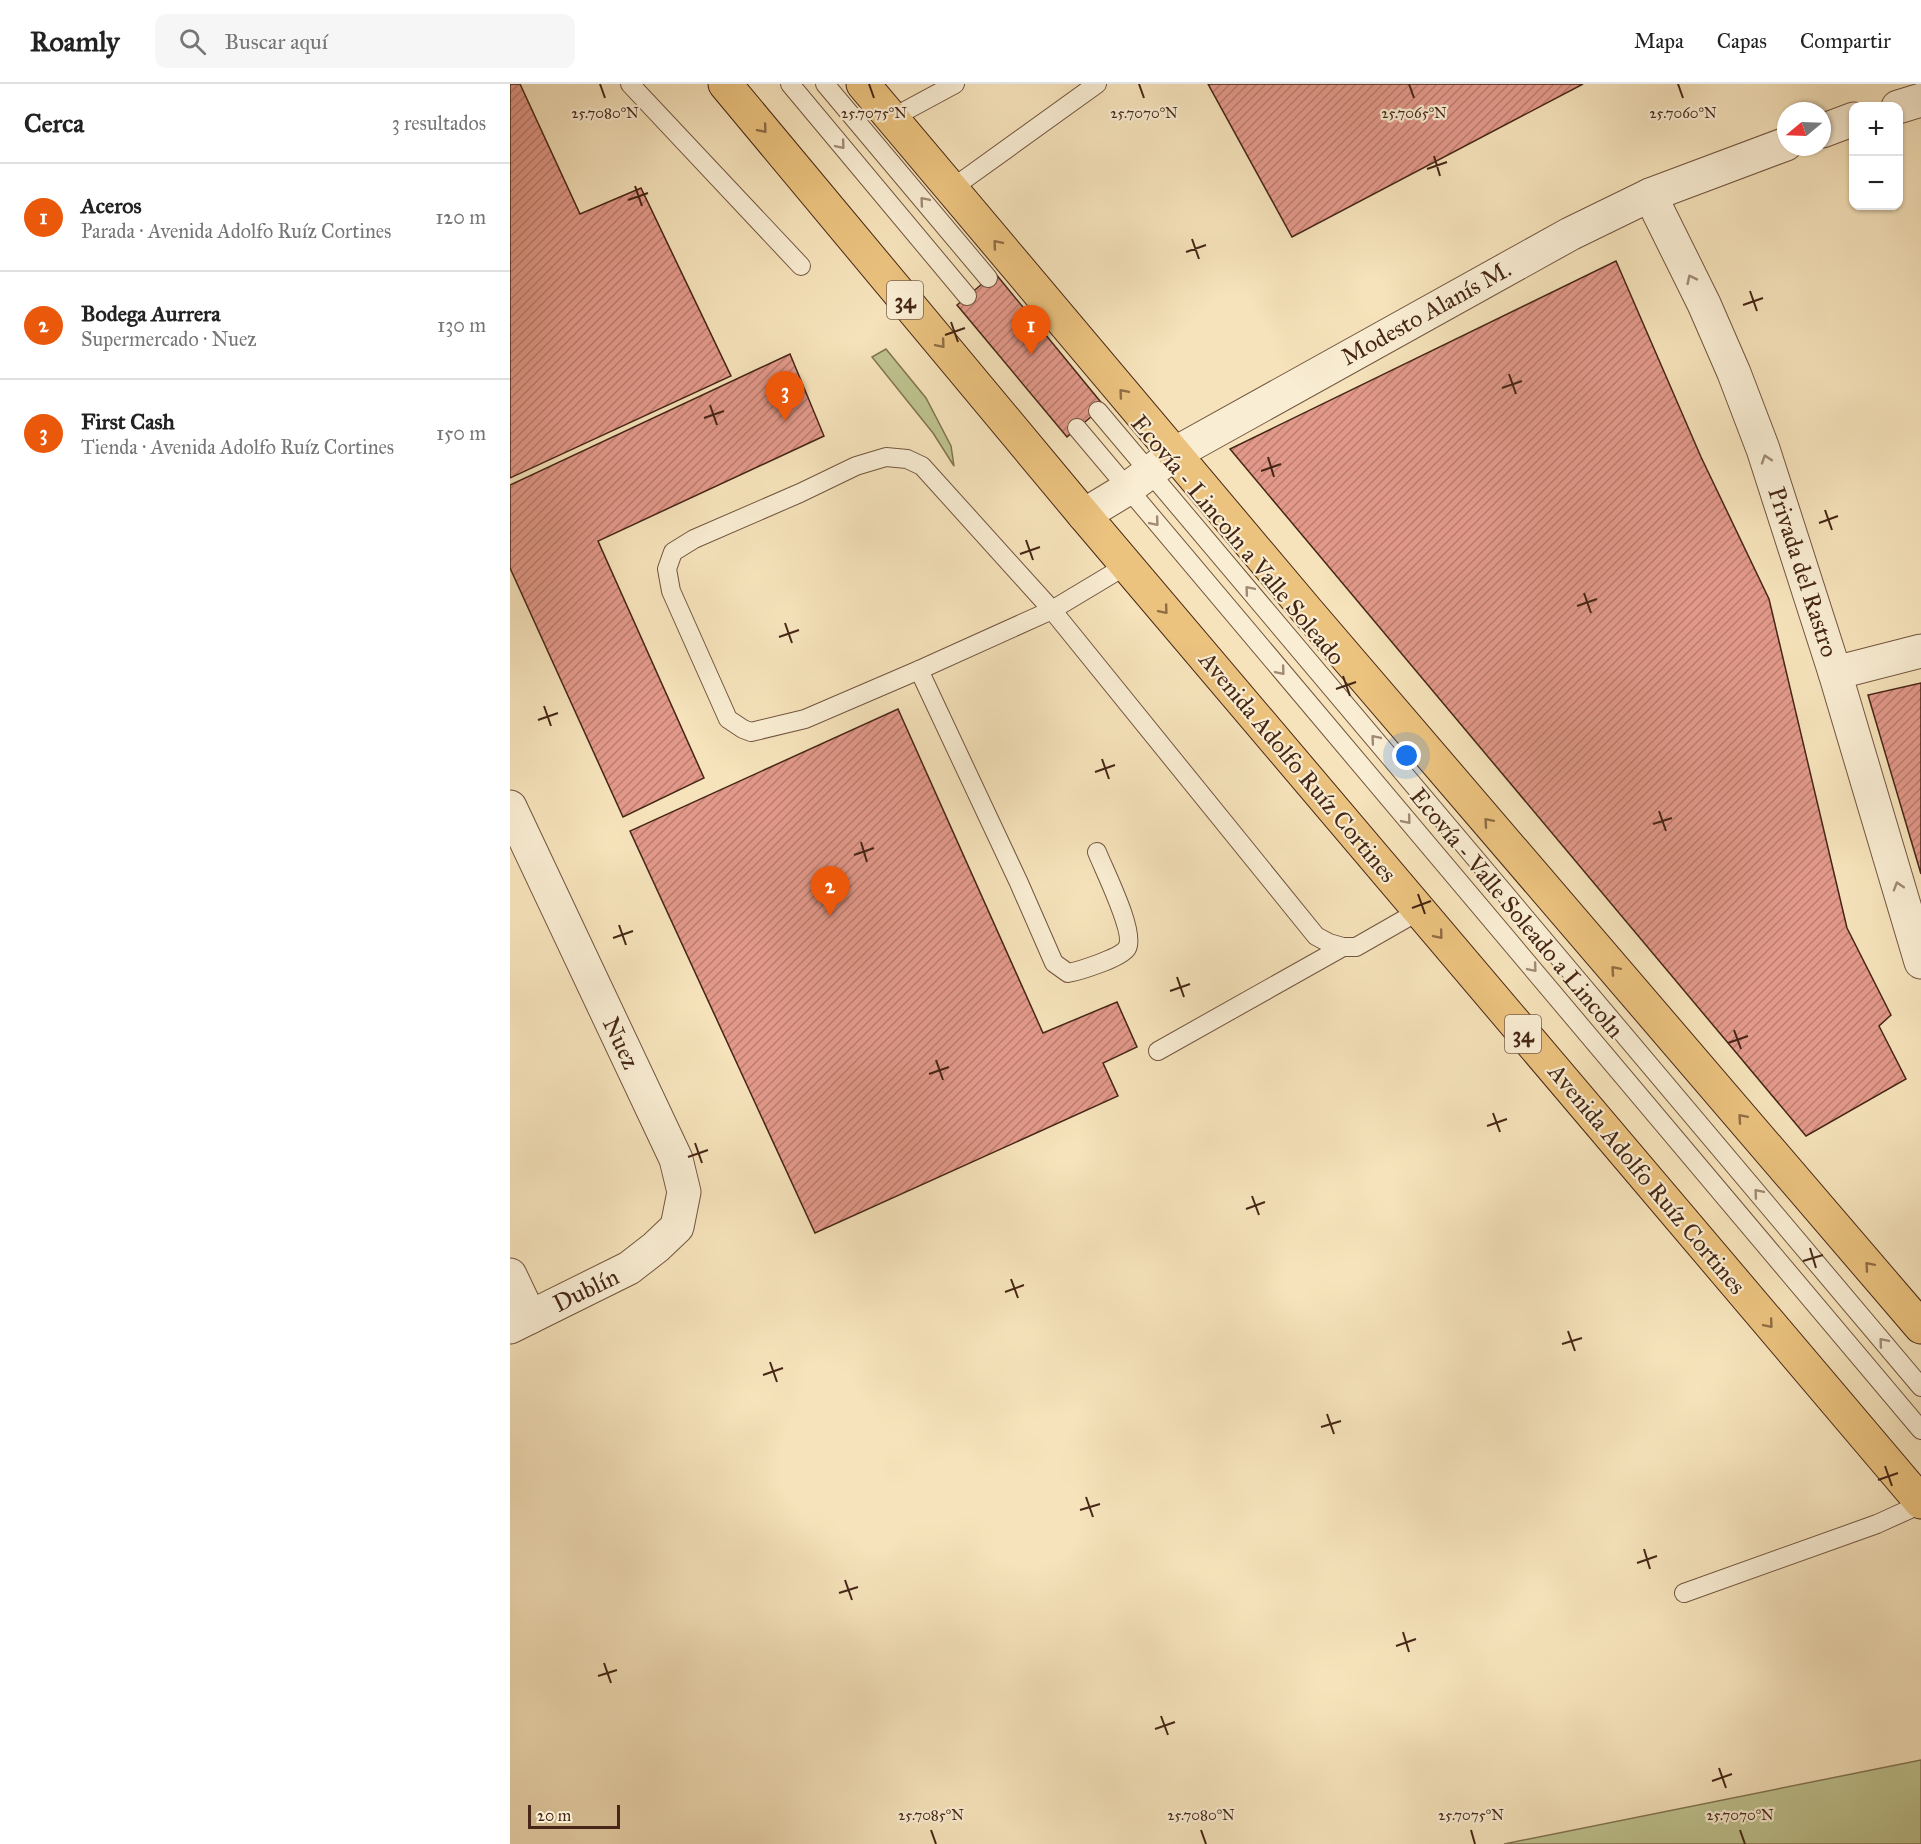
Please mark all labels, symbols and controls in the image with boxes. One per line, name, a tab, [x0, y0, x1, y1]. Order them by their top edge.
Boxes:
search box	[155, 14, 575, 68]
text: Roamly	[30, 24, 119, 59]
icon: search	[176, 25, 209, 58]
text: Buscar aquí	[224, 28, 328, 55]
text: Mapa	[1634, 28, 1684, 54]
text: Capas	[1717, 28, 1767, 54]
text: Compartir	[1800, 28, 1891, 54]
north arrow	[1777, 102, 1831, 156]
map controls	[1849, 102, 1903, 210]
button: +	[1849, 102, 1903, 156]
text: 25.7080°N	[571, 104, 639, 122]
text: 25.7075°N	[841, 104, 907, 122]
text: 25.7070°N	[1110, 104, 1178, 122]
text: 25.7065°N	[1381, 104, 1447, 122]
text: 25.7060°N	[1649, 104, 1717, 122]
text: Cerca	[24, 107, 84, 139]
text: 3 resultados	[392, 111, 486, 135]
one-way arrow	[756, 122, 767, 133]
one-way arrow	[833, 138, 844, 149]
button: −	[1849, 156, 1903, 210]
text: Aceros	[81, 192, 142, 219]
one-way arrow	[920, 197, 931, 208]
text: 1	[40, 205, 47, 229]
text: 120 m	[435, 205, 486, 229]
text: Parada · Avenida Adolfo Ruíz Cortines	[81, 219, 391, 243]
one-way arrow	[993, 240, 1004, 251]
street label: Modesto Alanís M.	[1336, 254, 1516, 372]
one-way arrow	[1687, 275, 1699, 286]
road number: 34	[887, 281, 923, 319]
text: Bodega Aurrera	[81, 300, 221, 327]
pin: 1	[1012, 306, 1050, 355]
text: 2	[39, 313, 48, 337]
text: 130 m	[437, 313, 486, 337]
text: Supermercado · Nuez	[81, 327, 257, 351]
one-way arrow	[934, 337, 945, 348]
pin: 3	[766, 372, 804, 421]
one-way arrow	[1119, 389, 1130, 400]
text: First Cash	[81, 408, 175, 435]
street label: Ecovía - Lincoln a Valle Soleado	[1125, 409, 1351, 671]
text: 3	[40, 421, 48, 445]
text: 150 m	[436, 421, 486, 445]
text: Tienda · Avenida Adolfo Ruíz Cortines	[81, 435, 394, 459]
one-way arrow	[1761, 454, 1774, 465]
street label: Privada del Rastro	[1761, 483, 1845, 661]
one-way arrow	[1148, 515, 1159, 526]
one-way arrow	[1245, 586, 1256, 597]
one-way arrow	[1157, 603, 1168, 614]
street label: Avenida Adolfo Ruíz Cortines	[1192, 645, 1403, 889]
one-way arrow	[1273, 664, 1284, 675]
one-way arrow	[1371, 735, 1382, 746]
your location	[1392, 741, 1421, 770]
street label: Ecovía - Valle Soleado a Lincoln	[1404, 782, 1631, 1044]
one-way arrow	[1399, 813, 1410, 824]
one-way arrow	[1484, 818, 1495, 829]
pin: 2	[810, 866, 850, 916]
one-way arrow	[1893, 881, 1905, 892]
one-way arrow	[1432, 928, 1443, 939]
one-way arrow	[1525, 961, 1536, 972]
one-way arrow	[1611, 966, 1622, 977]
street label: Nuez	[596, 1012, 646, 1074]
road number: 34	[1505, 1015, 1541, 1053]
street label: Avenida Adolfo Ruíz Cortines	[1541, 1057, 1752, 1301]
one-way arrow	[1738, 1114, 1749, 1125]
one-way arrow	[1754, 1189, 1765, 1200]
street label: Dublín	[548, 1261, 624, 1319]
one-way arrow	[1865, 1262, 1876, 1273]
one-way arrow	[1762, 1317, 1773, 1328]
one-way arrow	[1880, 1338, 1891, 1349]
scale bar	[528, 1802, 620, 1830]
text: 20 m	[537, 1806, 571, 1825]
text: 25.7085°N	[898, 1806, 964, 1824]
text: 25.7080°N	[1167, 1806, 1235, 1824]
text: 25.7075°N	[1438, 1806, 1504, 1824]
text: 25.7070°N	[1706, 1806, 1774, 1824]

